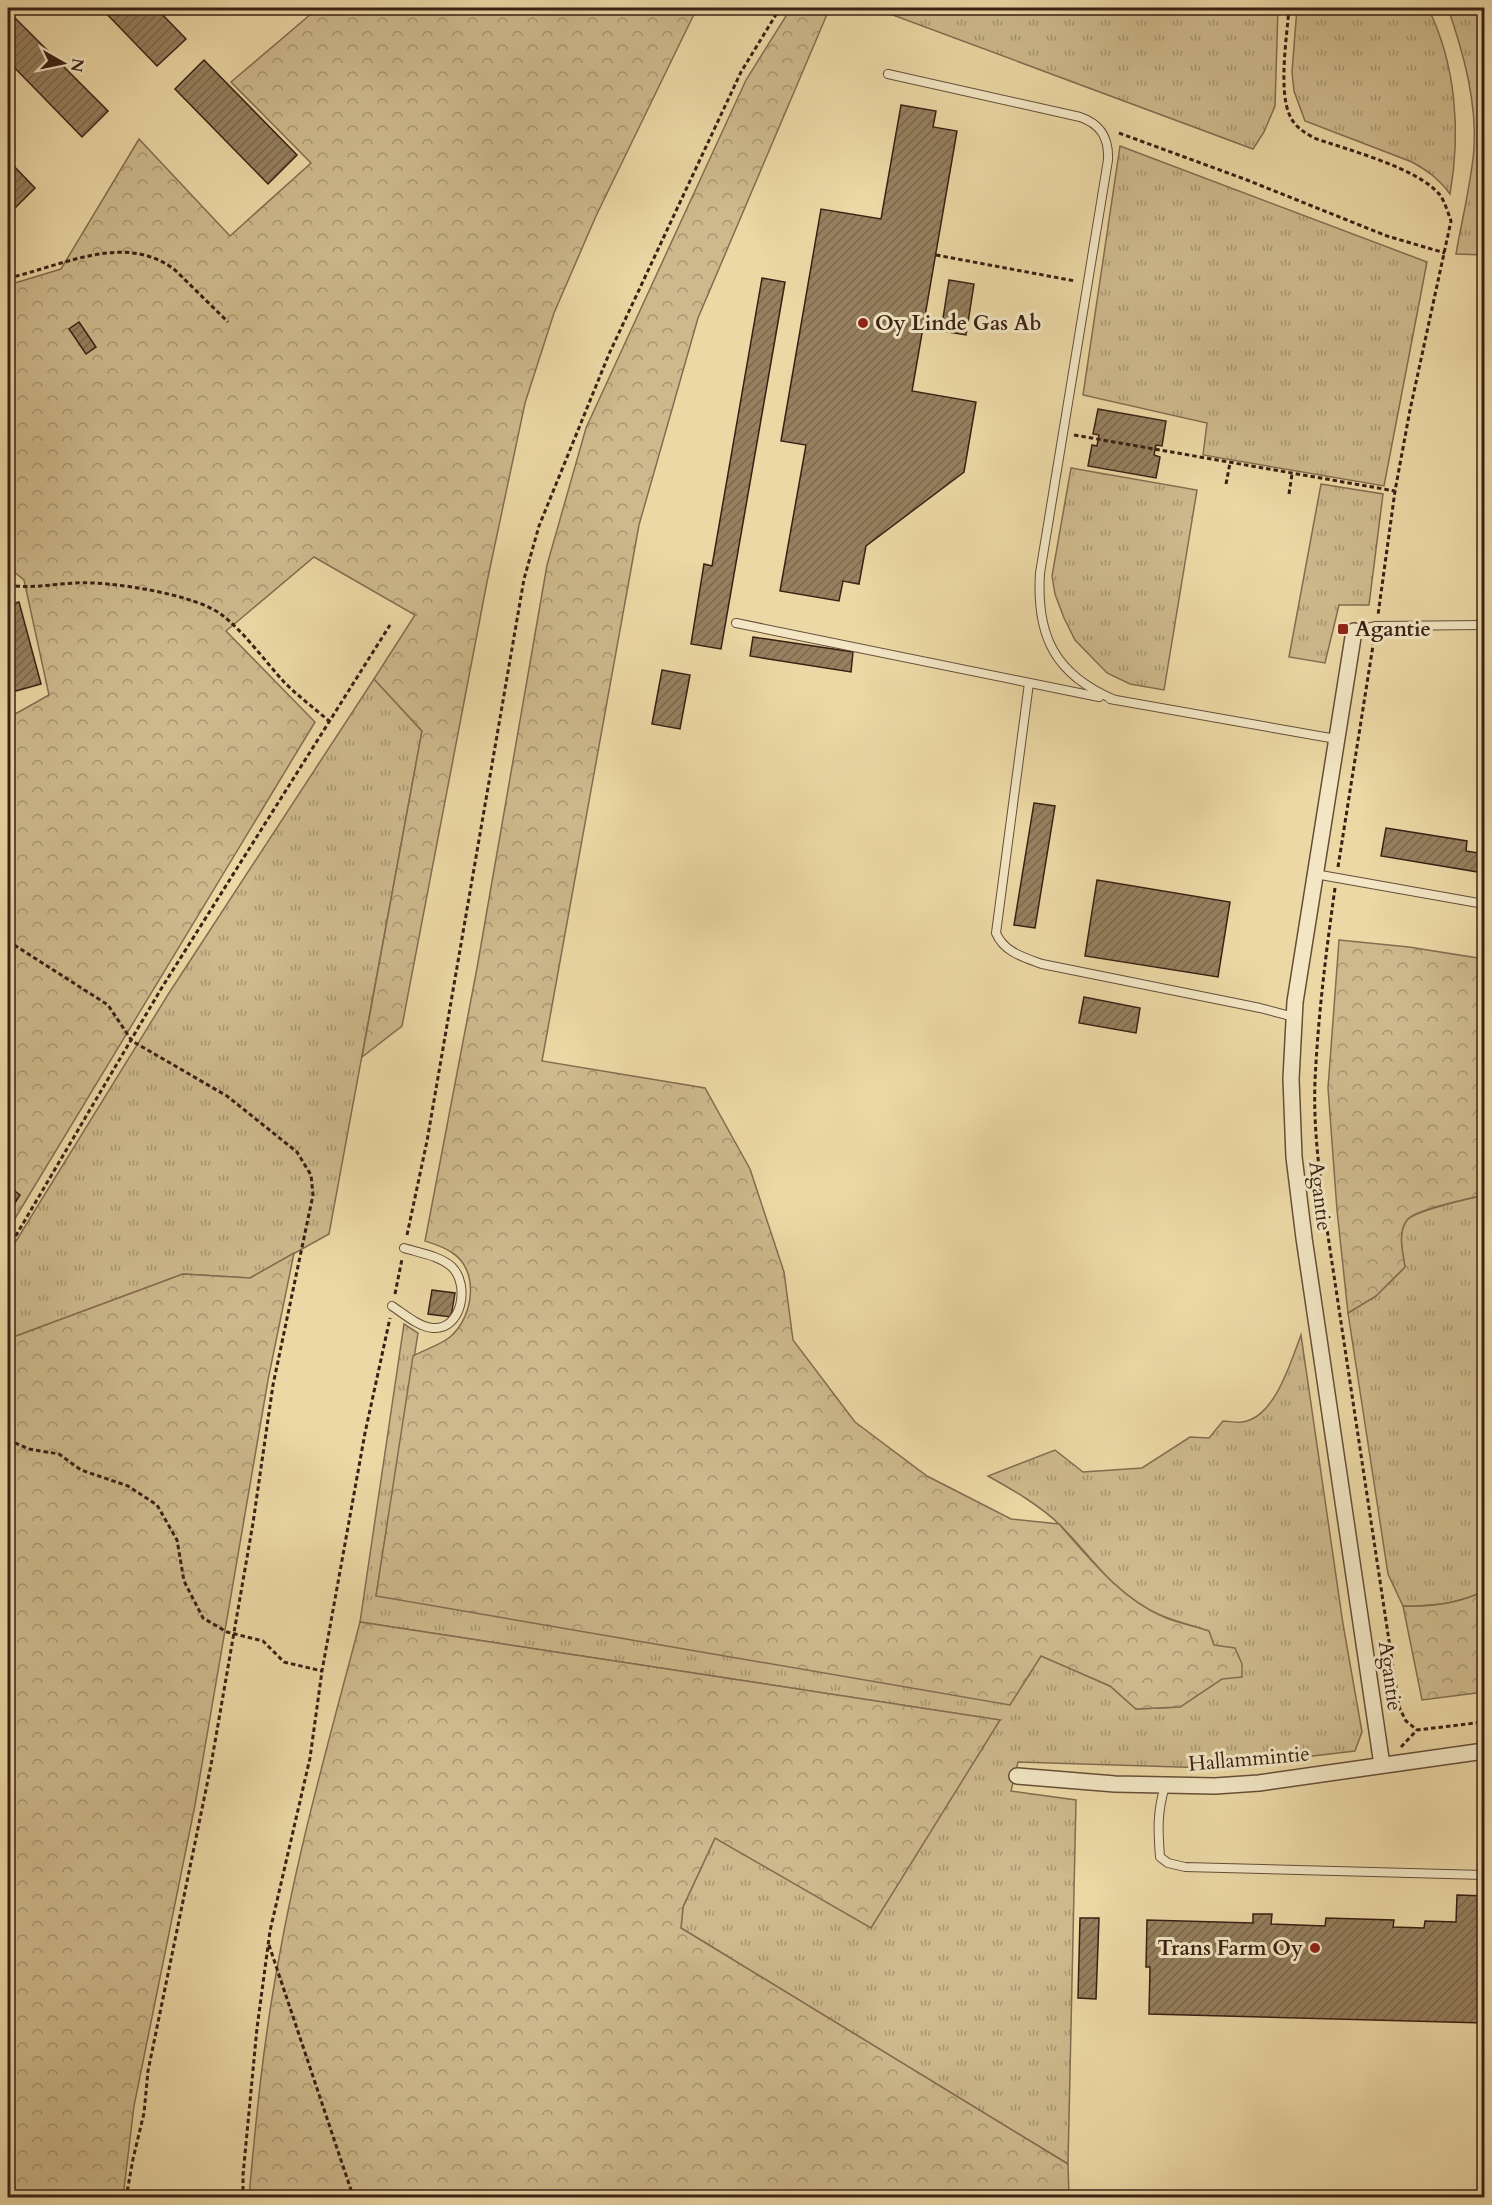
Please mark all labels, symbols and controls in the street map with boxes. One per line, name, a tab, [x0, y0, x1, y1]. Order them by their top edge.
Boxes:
north arrow	[33, 33, 93, 93]
text: N	[65, 57, 89, 74]
place label: Oy Linde Gas Ab	[875, 309, 1042, 338]
marker: Oy Linde Gas Ab	[856, 316, 870, 330]
place label: Agantie	[1355, 615, 1431, 644]
marker: Agantie	[1336, 622, 1350, 636]
street label: Agantie	[1301, 1160, 1339, 1232]
street label: Agantie	[1371, 1639, 1409, 1713]
street label: Hallammintie	[1187, 1739, 1311, 1779]
place label: Trans Farm Oy	[1157, 1934, 1303, 1963]
marker: Trans Farm Oy	[1308, 1941, 1322, 1955]

